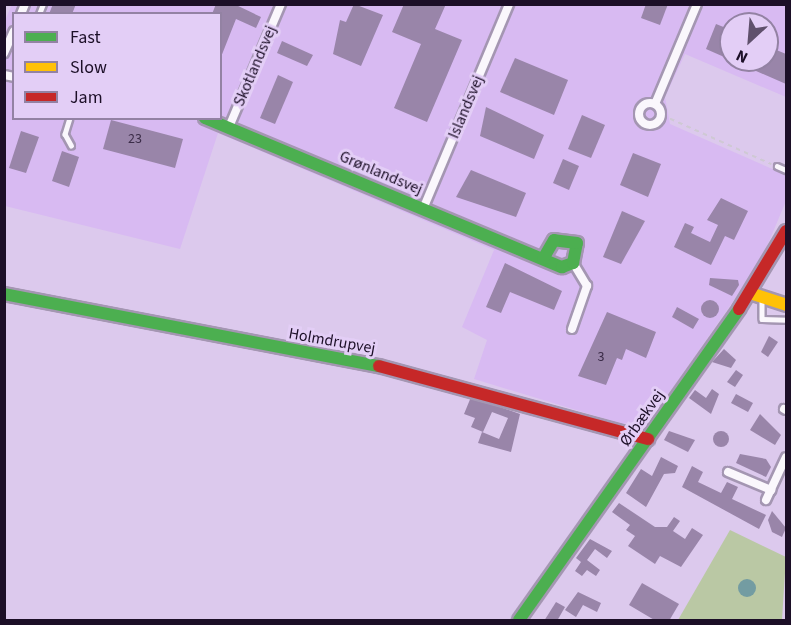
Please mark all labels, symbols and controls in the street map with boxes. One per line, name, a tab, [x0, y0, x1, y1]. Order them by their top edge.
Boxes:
legend	[12, 12, 222, 120]
north arrow	[719, 12, 779, 72]
street label: Skotlandsvej	[229, 23, 281, 109]
text: Fast	[70, 25, 101, 50]
text: N	[732, 44, 752, 69]
text: Slow	[70, 55, 107, 80]
street label: Islandsvej	[444, 73, 488, 141]
text: Jam	[70, 85, 103, 110]
house number: 23	[128, 131, 142, 147]
street label: Grønlandsvej	[337, 147, 425, 199]
street label: Holmdrupvej	[287, 324, 377, 358]
house number: 3	[598, 349, 604, 365]
street label: Ørbækvej	[616, 386, 668, 450]

